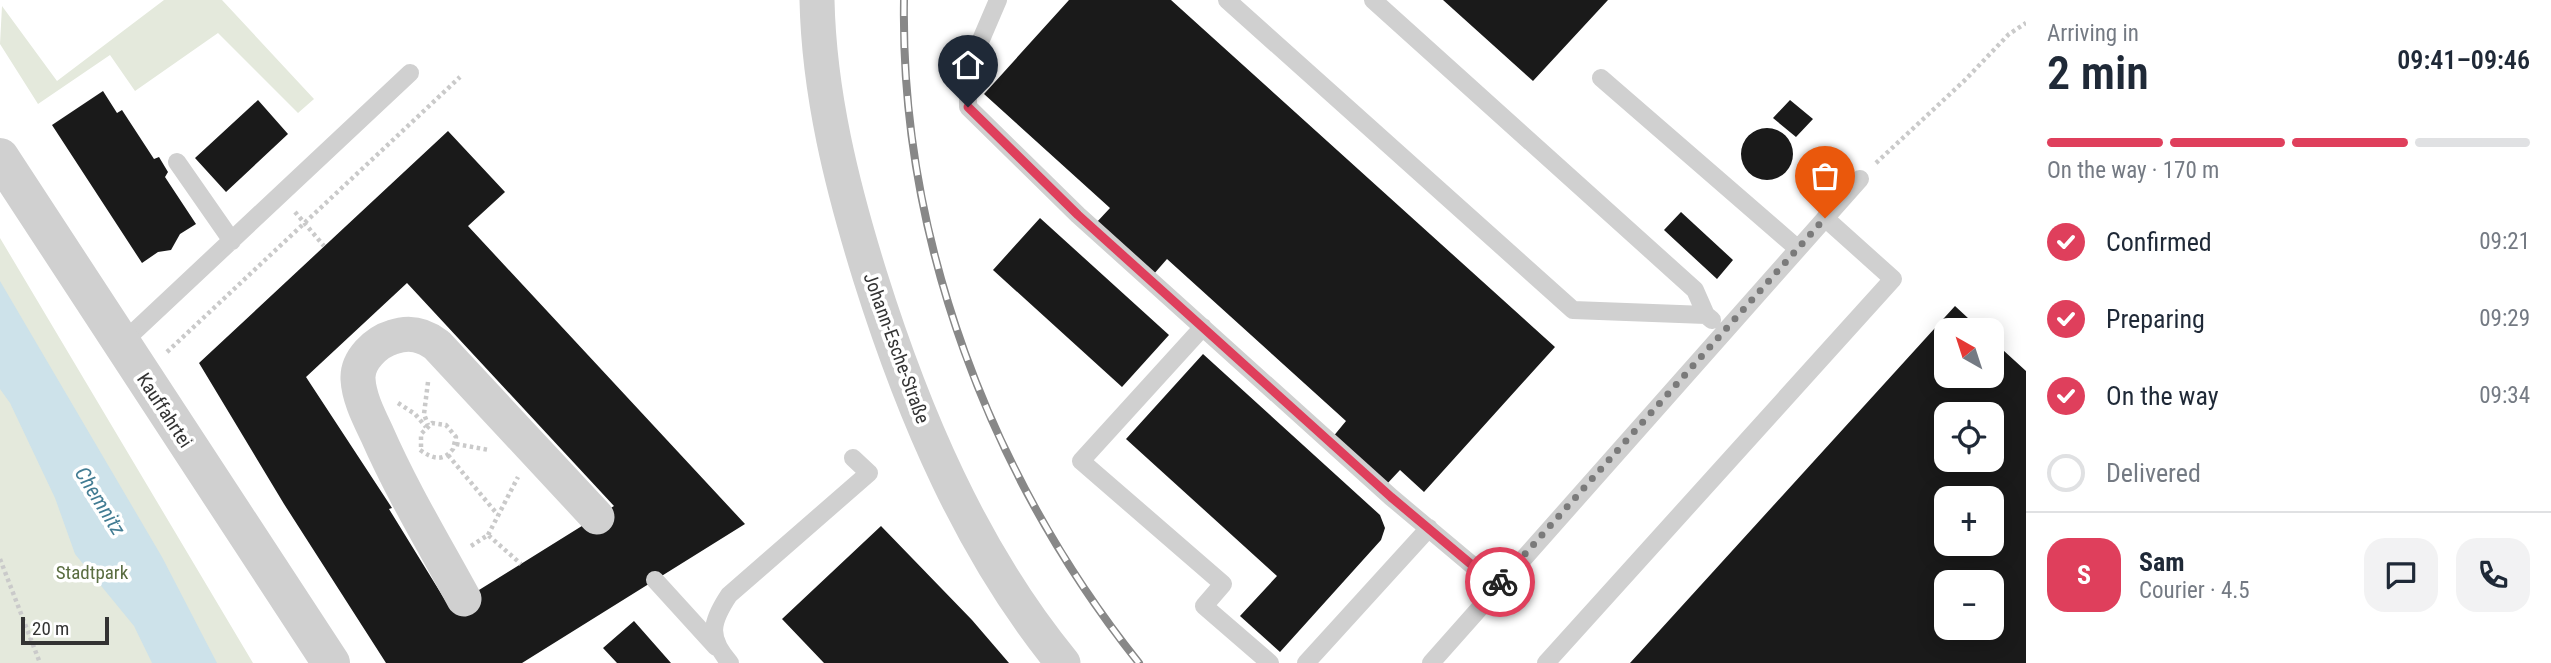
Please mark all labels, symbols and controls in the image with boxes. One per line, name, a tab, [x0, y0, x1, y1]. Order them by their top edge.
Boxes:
text: Arriving in	[2047, 20, 2139, 47]
pin	[938, 35, 998, 107]
text: 09:41–09:46	[2397, 45, 2530, 75]
icon: home	[949, 46, 987, 84]
text: 2 min	[2047, 46, 2149, 100]
pin	[1795, 146, 1855, 218]
icon: bag	[1806, 157, 1844, 195]
text: On the way · 170 m	[2047, 157, 2219, 184]
icon: check	[2047, 223, 2085, 261]
text: Confirmed	[2106, 227, 2212, 257]
text: 09:21	[2479, 228, 2530, 255]
street label: Johann-Esche-Straße	[859, 270, 934, 427]
icon: check	[2047, 300, 2085, 338]
text: Preparing	[2106, 304, 2205, 334]
text: 09:29	[2479, 305, 2530, 332]
north arrow	[1934, 318, 2004, 388]
map controls	[1934, 318, 2004, 640]
street label: Kauffahrtei	[132, 369, 197, 452]
icon: check	[2047, 377, 2085, 415]
text: On the way	[2106, 381, 2219, 411]
text: 09:34	[2479, 382, 2530, 409]
button: locate	[1934, 402, 2004, 472]
text: Delivered	[2106, 458, 2201, 488]
water label: Chemnitz	[70, 463, 130, 540]
button: +	[1934, 486, 2004, 556]
button: chat	[2364, 538, 2438, 612]
button: phone	[2456, 538, 2530, 612]
courier	[1465, 547, 1535, 617]
text: Sam	[2139, 547, 2185, 577]
text: S	[2077, 560, 2091, 590]
park label: Stadtpark	[56, 561, 129, 584]
icon: bike	[1481, 563, 1519, 601]
button: −	[1934, 570, 2004, 640]
text: Courier · 4.5	[2139, 577, 2250, 604]
scale bar	[21, 614, 108, 646]
text: 20 m	[32, 617, 69, 640]

